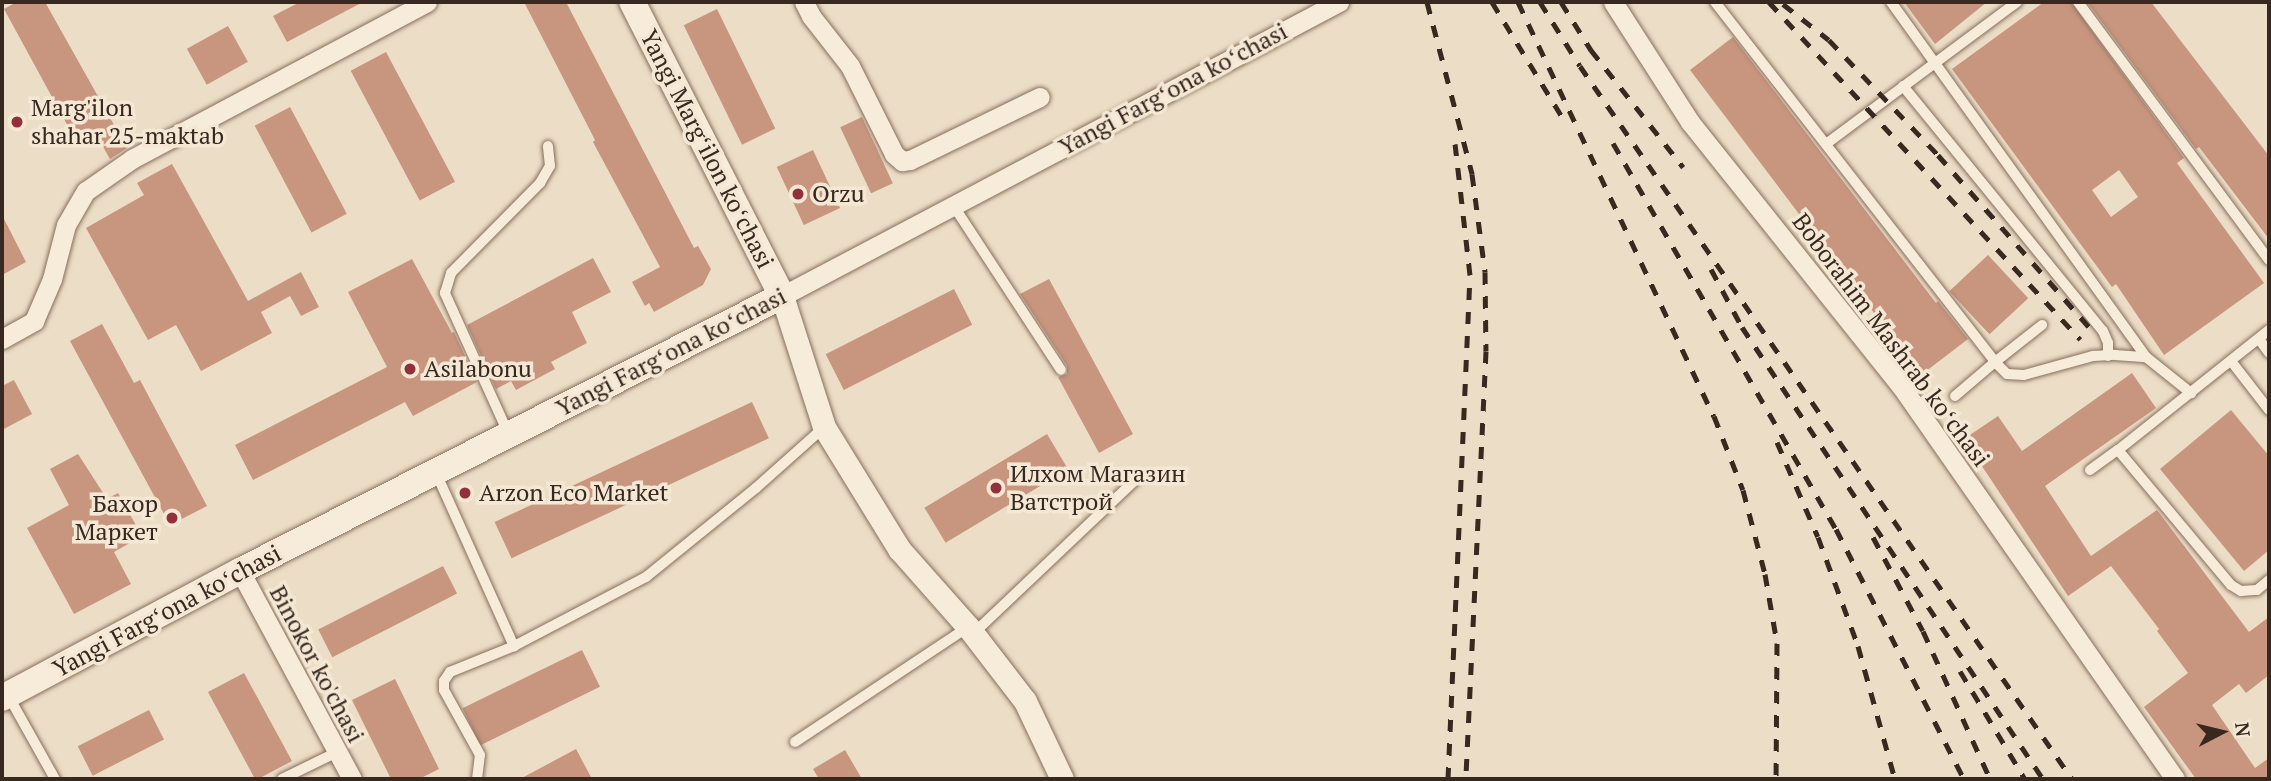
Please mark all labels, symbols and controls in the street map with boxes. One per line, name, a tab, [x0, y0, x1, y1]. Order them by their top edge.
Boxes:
street label: Yangi Fargʻona koʻchasi	[1054, 17, 1292, 161]
street label: Yangi Margʻilon koʻchasi	[634, 25, 780, 273]
place label: Marg'ilon shahar 25-maktab	[31, 94, 224, 150]
marker: Marg'ilon shahar 25-maktab	[9, 114, 25, 130]
place label: Orzu	[812, 180, 864, 208]
marker: Orzu	[790, 186, 806, 202]
street label: Boborahim Mashrab koʻchasi	[1786, 208, 1996, 472]
street label: Yangi Fargʻona koʻchasi	[551, 281, 791, 423]
place label: Asilabonu	[424, 355, 532, 383]
marker: Asilabonu	[402, 361, 418, 377]
place label: Илхом Магазин Ватстрой	[1010, 460, 1186, 516]
place label: Arzon Eco Market	[479, 479, 668, 507]
marker: Илхом Магазин Ватстрой	[988, 480, 1004, 496]
marker: Arzon Eco Market	[457, 485, 473, 501]
place label: Бахор Маркет	[75, 490, 158, 546]
marker: Бахор Маркет	[164, 510, 180, 526]
street label: Yangi Fargʻona koʻchasi	[48, 539, 286, 683]
street label: Binokor ko'chasi	[264, 581, 370, 747]
north arrow	[2187, 697, 2257, 767]
text: N	[2230, 721, 2257, 738]

